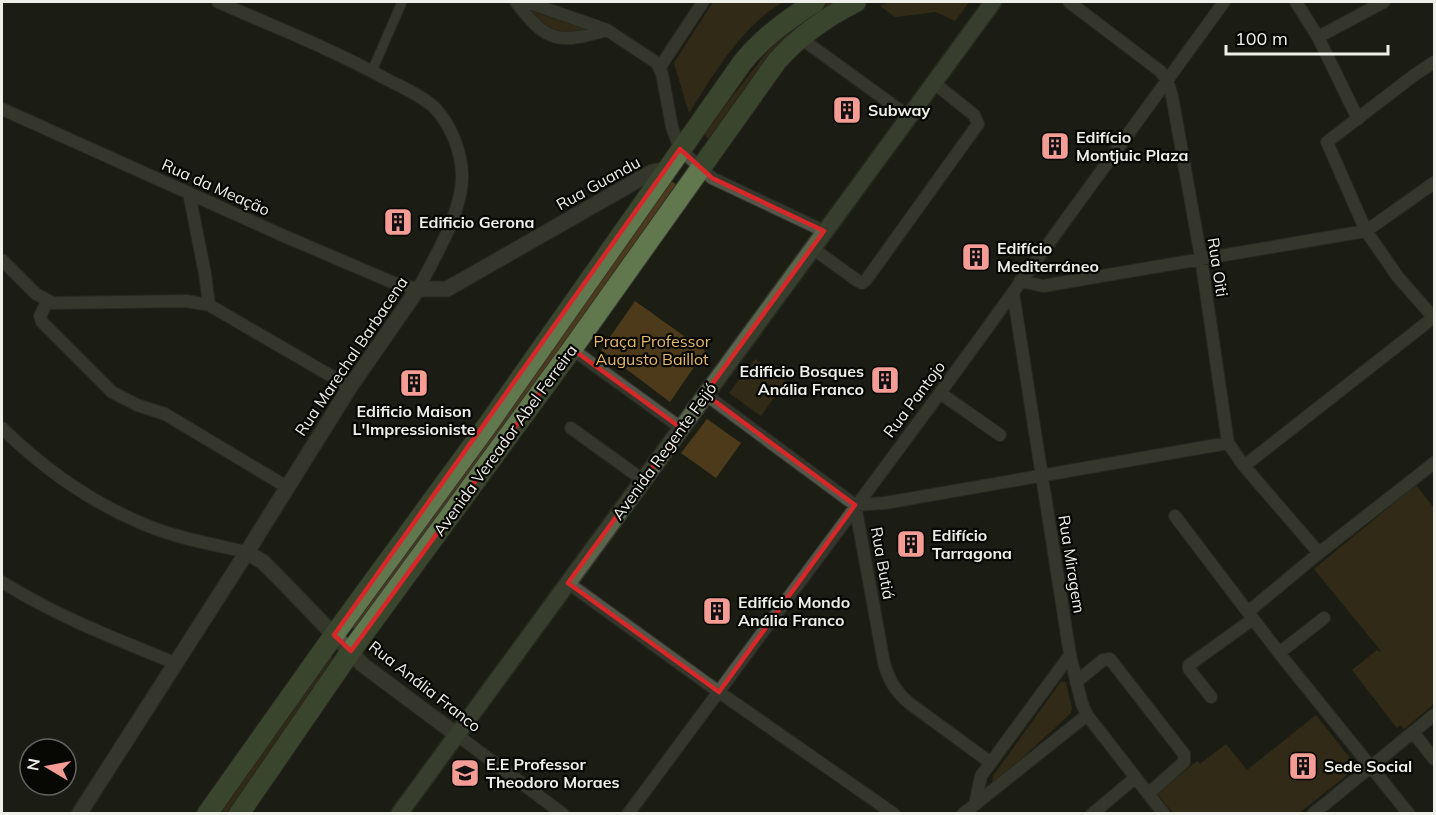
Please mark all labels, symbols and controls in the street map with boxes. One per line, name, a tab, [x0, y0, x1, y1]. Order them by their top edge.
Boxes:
scale bar	[1226, 18, 1388, 56]
text: 100 m	[1235, 27, 1288, 50]
building icon: Subway	[831, 94, 863, 126]
place label: Subway	[868, 100, 930, 120]
place label: Edifício Montjuic Plaza	[1076, 127, 1188, 165]
building icon: Edifício Montjuic Plaza	[1039, 130, 1071, 162]
street label: Rua Guandu	[553, 152, 643, 214]
street label: Rua da Meação	[159, 154, 273, 220]
building icon: Edificio Gerona	[382, 206, 414, 238]
place label: Edificio Gerona	[419, 212, 535, 232]
street label: Rua Oiti	[1203, 236, 1233, 298]
place label: Edifício Mediterráneo	[997, 238, 1099, 276]
building icon: Edifício Mediterráneo	[960, 241, 992, 273]
street label: Rua Marechal Barbacena	[290, 273, 412, 439]
park label: Praça Professor Augusto Baillot	[594, 331, 711, 369]
street label: Avenida Vereador Abel Ferreira	[429, 341, 581, 539]
street label: Rua Pantojo	[879, 357, 949, 441]
place label: Edificio Bosques Anália Franco	[740, 361, 864, 399]
building icon: Edificio Bosques Anália Franco	[869, 364, 901, 396]
building icon: Edificio Maison L'Impressioniste	[398, 367, 430, 399]
street label: Avenida Regente Feijó	[607, 378, 721, 524]
place label: Edificio Maison L'Impressioniste	[353, 401, 476, 439]
street label: Rua Miragem	[1054, 513, 1090, 615]
street label: Rua Butiá	[867, 525, 899, 601]
place label: Edifício Tarragona	[932, 525, 1012, 563]
building icon: Edifício Tarragona	[895, 528, 927, 560]
place label: Edifício Mondo Anália Franco	[738, 592, 850, 630]
building icon: Edifício Mondo Anália Franco	[701, 595, 733, 627]
street label: Rua Anália Franco	[365, 636, 485, 736]
north arrow	[18, 737, 78, 797]
building icon: Sede Social	[1287, 750, 1319, 782]
place label: E.E Professor Theodoro Moraes	[486, 754, 620, 792]
place label: Sede Social	[1324, 756, 1412, 776]
text: N	[22, 757, 44, 772]
school or university icon: E.E Professor Theodoro Moraes	[449, 757, 481, 789]

